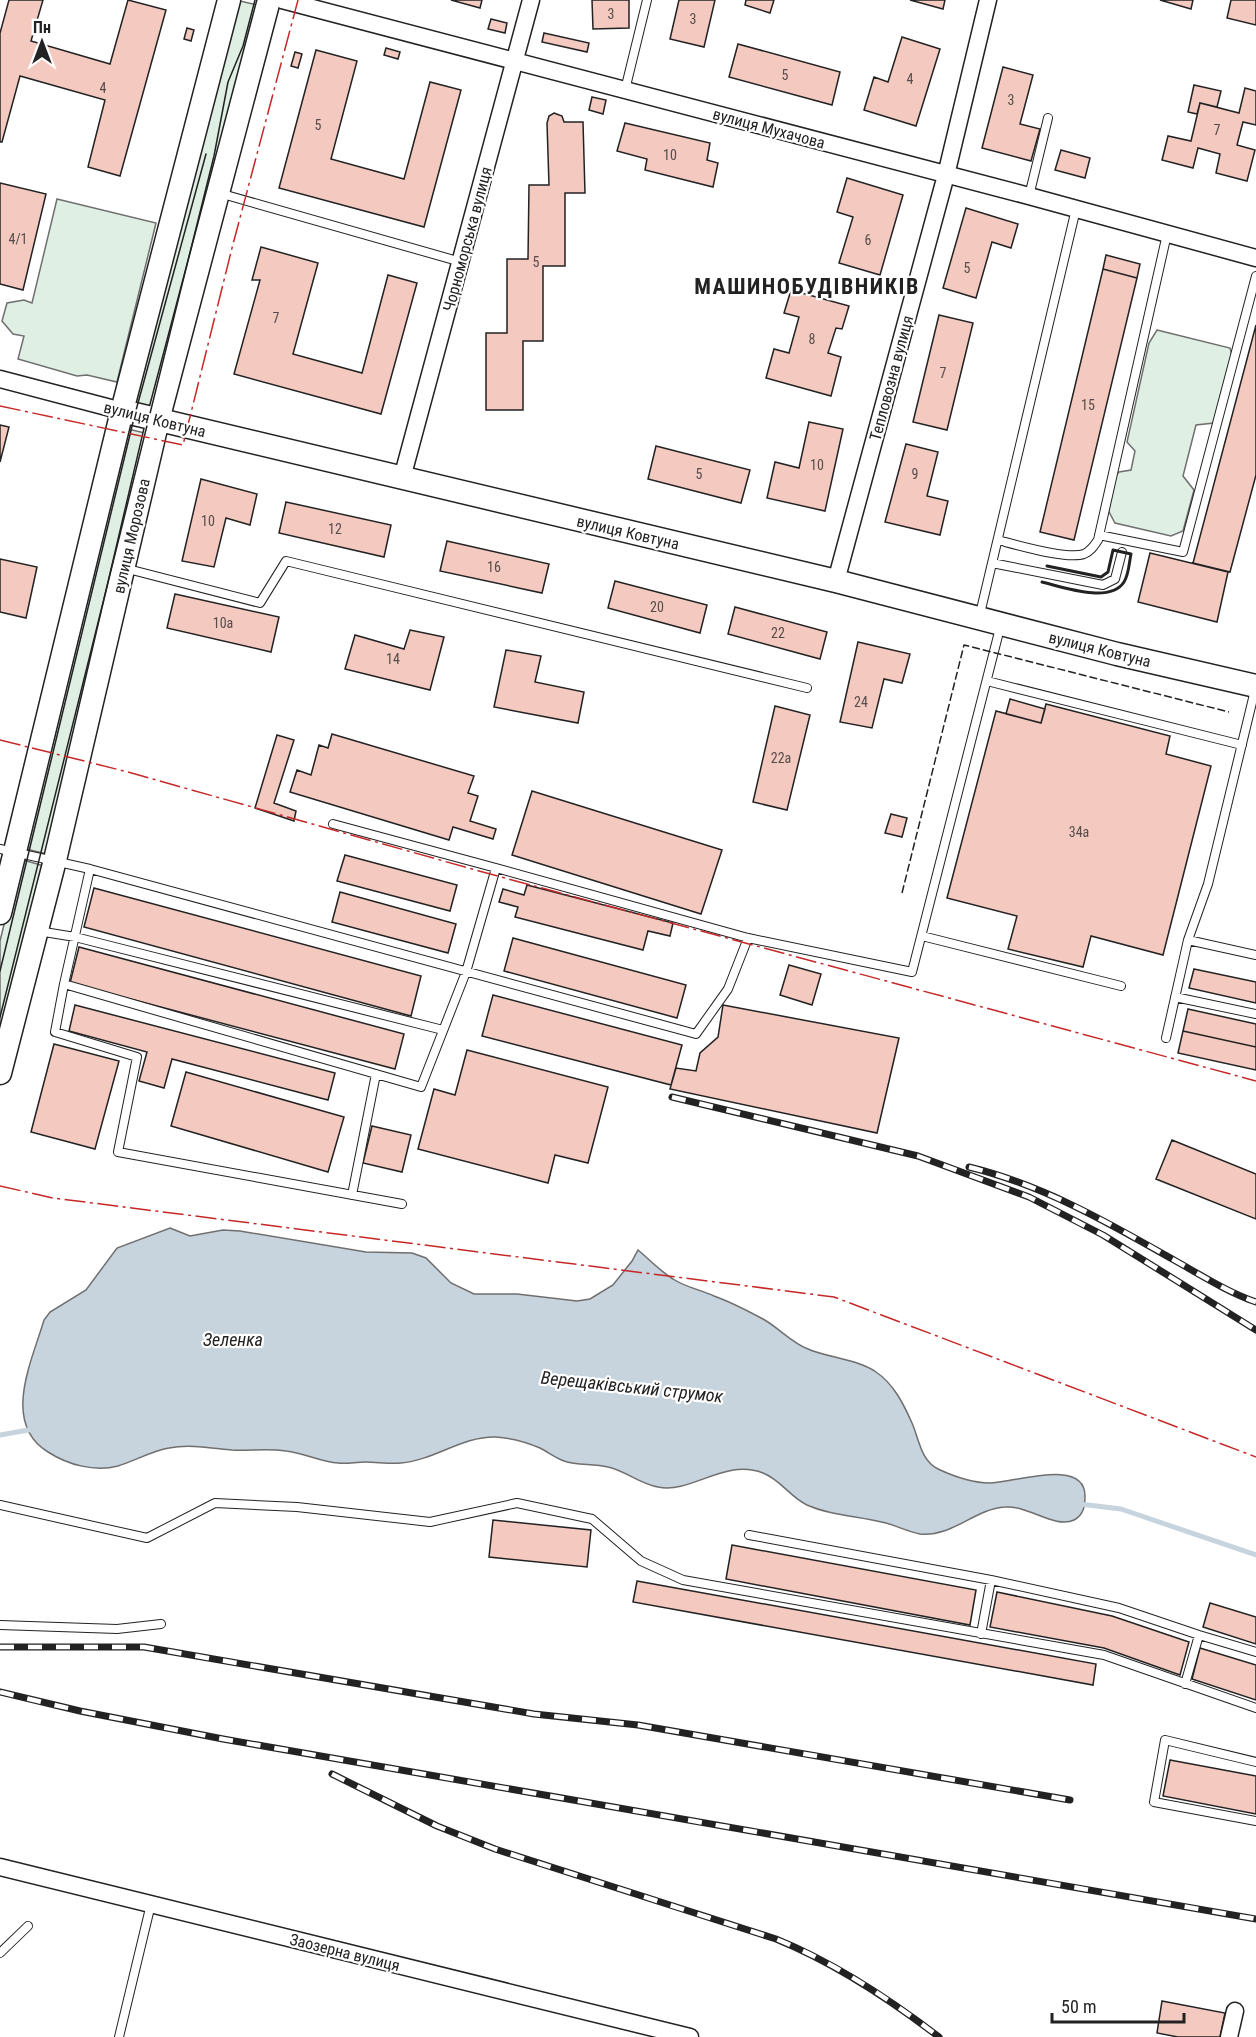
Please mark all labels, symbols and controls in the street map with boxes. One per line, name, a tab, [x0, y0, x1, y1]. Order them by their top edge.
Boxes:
house number: 3	[608, 6, 614, 22]
house number: 3	[690, 11, 696, 27]
north arrow	[12, 12, 72, 72]
text: Пн	[33, 18, 51, 37]
house number: 5	[782, 67, 789, 83]
house number: 4	[907, 71, 914, 87]
house number: 4	[100, 80, 107, 96]
house number: 3	[1008, 92, 1014, 108]
street label: вулиця Мухачова	[711, 104, 827, 153]
house number: 5	[315, 117, 322, 133]
house number: 7	[1214, 122, 1221, 138]
house number: 10	[663, 147, 677, 163]
street label: Чорноморська вулиця	[439, 165, 496, 313]
house number: 4/1	[8, 231, 28, 247]
house number: 6	[865, 232, 872, 248]
house number: 5	[533, 254, 540, 270]
house number: 5	[964, 260, 971, 276]
district label: МАШИНОБУДІВНИКІВ	[694, 274, 920, 299]
house number: 7	[273, 310, 280, 326]
street label: Тепловозна вулиця	[866, 313, 917, 443]
house number: 8	[809, 331, 816, 347]
house number: 7	[940, 365, 947, 381]
house number: 15	[1081, 397, 1095, 413]
street label: вулиця Ковтуна	[102, 398, 208, 441]
house number: 10	[810, 457, 824, 473]
house number: 5	[696, 466, 703, 482]
house number: 9	[912, 466, 918, 482]
street label: вулиця Морозова	[109, 477, 154, 595]
street label: вулиця Ковтуна	[575, 511, 681, 554]
house number: 10	[201, 513, 215, 529]
house number: 12	[328, 521, 342, 537]
house number: 16	[487, 559, 501, 575]
house number: 20	[650, 599, 664, 615]
house number: 10а	[213, 615, 233, 631]
house number: 22	[771, 625, 785, 641]
street label: вулиця Ковтуна	[1047, 628, 1153, 671]
house number: 14	[386, 651, 400, 667]
house number: 24	[854, 694, 868, 710]
house number: 22а	[771, 750, 791, 766]
house number: 34а	[1069, 824, 1089, 840]
water label: Зеленка	[203, 1329, 263, 1350]
water label: Верещаківський струмок	[540, 1366, 725, 1407]
street label: Заозерна вулиця	[288, 1930, 402, 1975]
scale bar	[1052, 1986, 1184, 2024]
text: 50 m	[1061, 1996, 1096, 2017]

